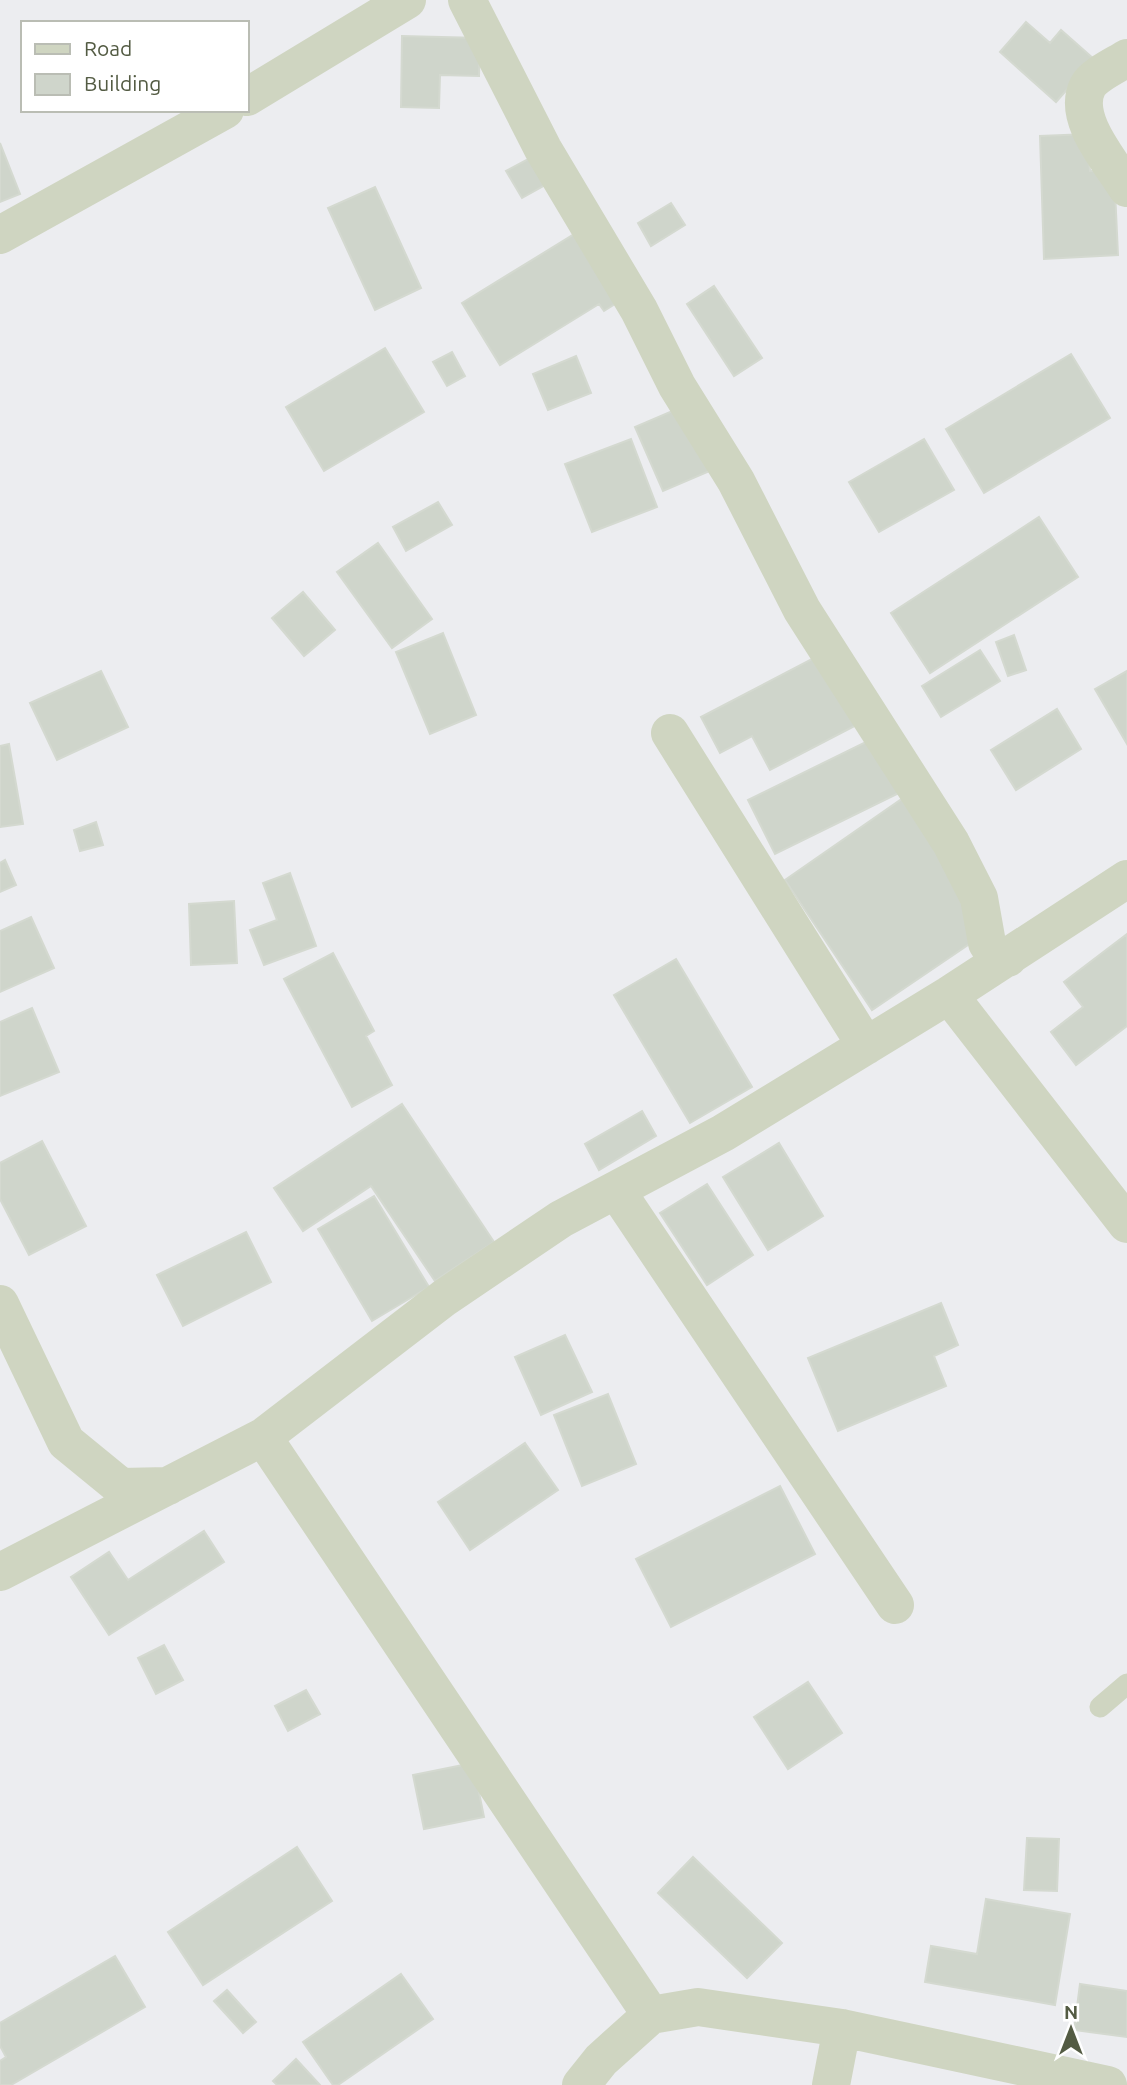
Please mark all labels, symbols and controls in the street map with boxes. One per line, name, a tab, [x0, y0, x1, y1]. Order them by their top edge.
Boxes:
legend	[21, 21, 248, 112]
text: Road	[84, 36, 132, 60]
text: Building	[84, 71, 161, 95]
north arrow	[1036, 1994, 1106, 2064]
text: N	[1064, 2001, 1078, 2023]

